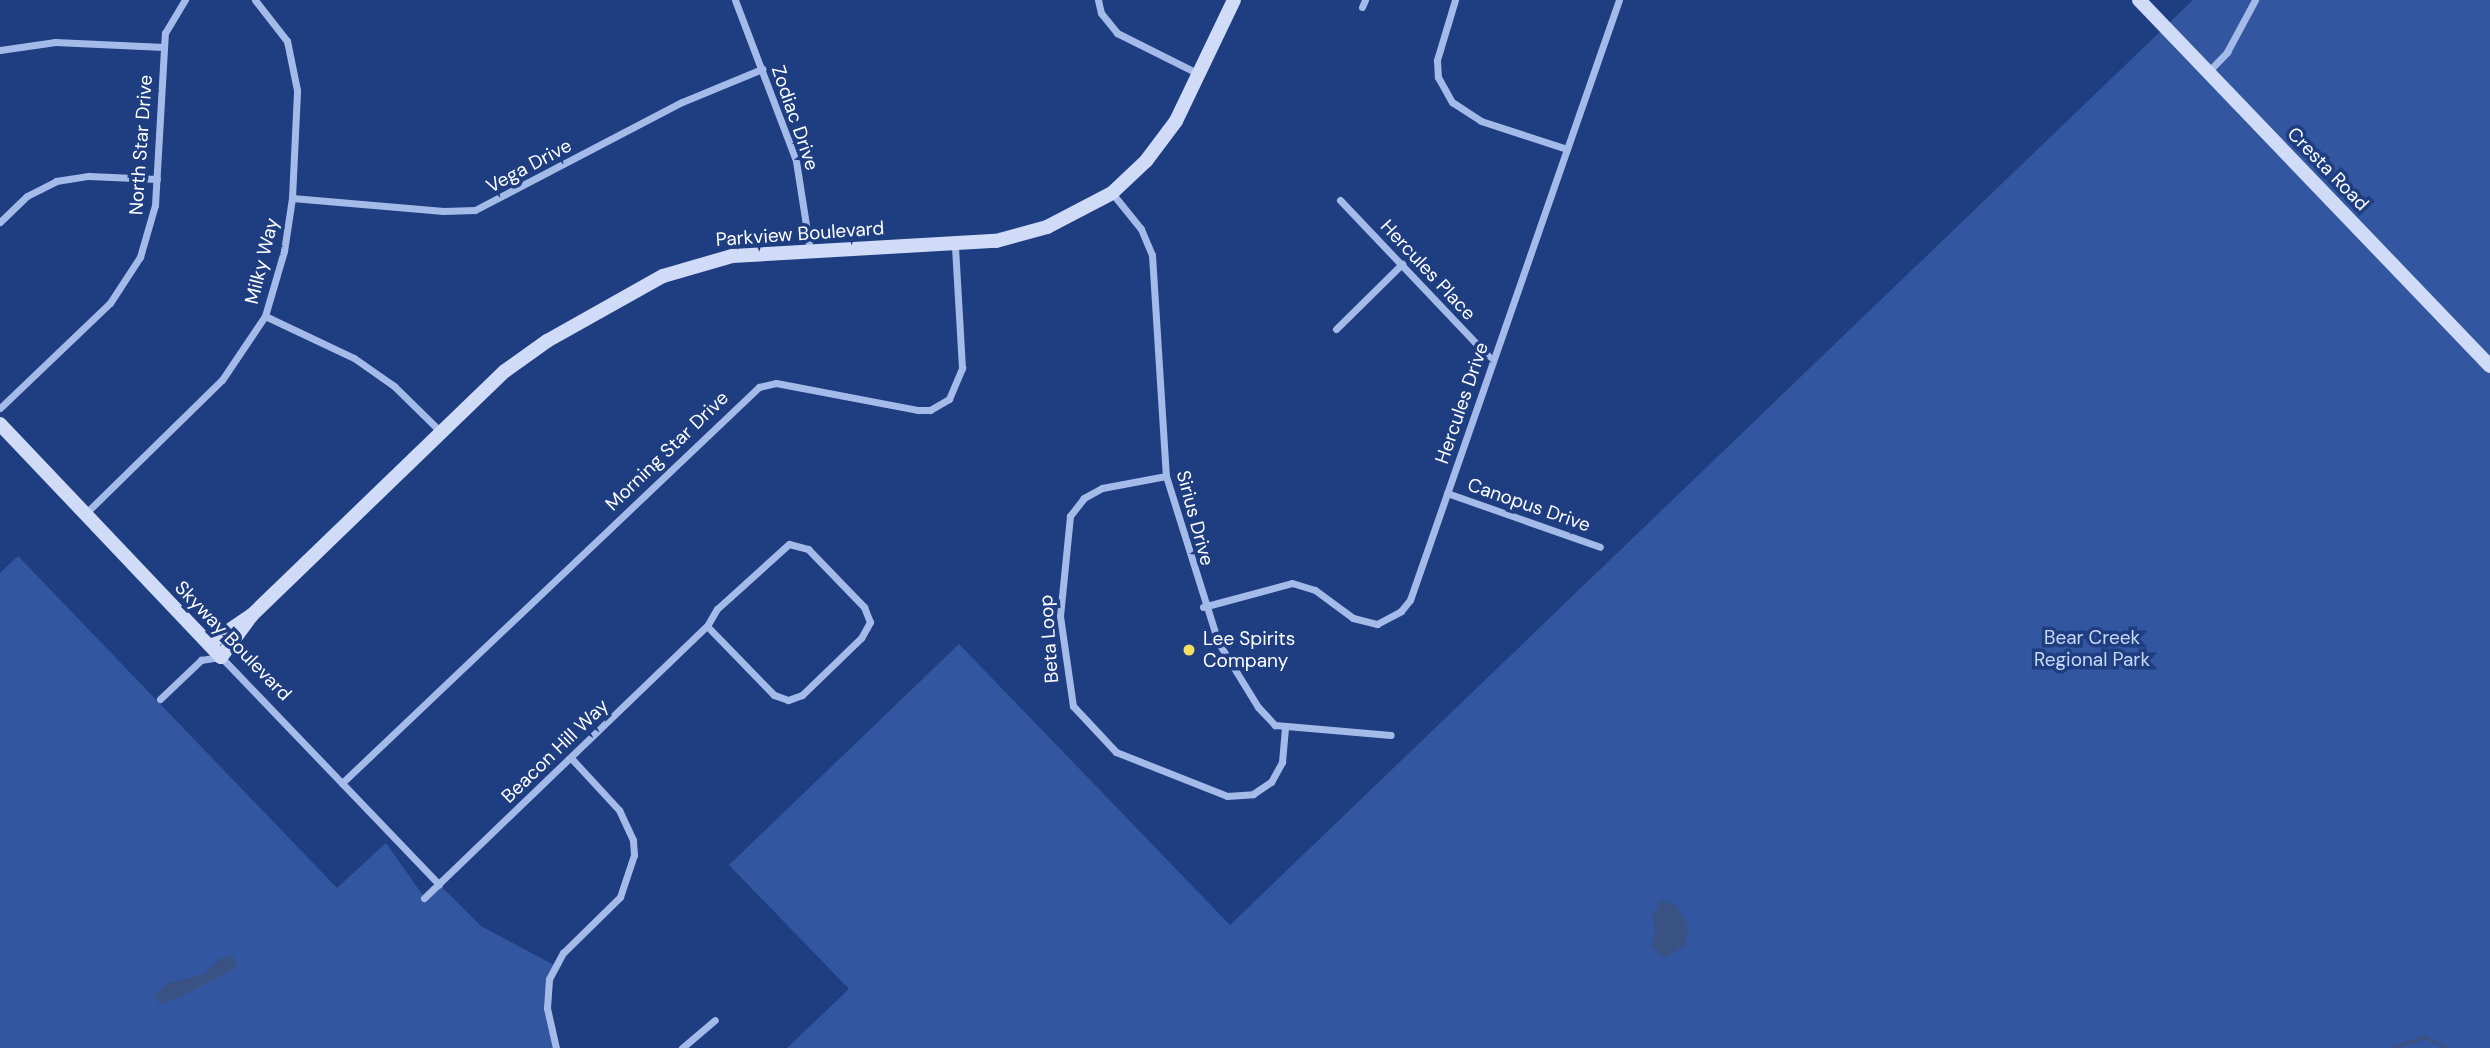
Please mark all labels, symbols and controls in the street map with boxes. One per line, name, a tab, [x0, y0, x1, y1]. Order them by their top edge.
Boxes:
street label: Zodiac Drive	[766, 63, 824, 173]
street label: North Star Drive	[125, 74, 157, 216]
street label: Cresta Road	[2283, 122, 2373, 216]
street label: Vega Drive	[483, 134, 575, 198]
street label: Hercules Place	[1376, 215, 1480, 325]
street label: Milky Way	[240, 216, 284, 306]
street label: Parkview Boulevard	[715, 217, 885, 251]
street label: Hercules Drive	[1431, 339, 1493, 467]
street label: Morning Star Drive	[601, 386, 733, 516]
street label: Sirius Drive	[1171, 468, 1219, 568]
street label: Canopus Drive	[1465, 473, 1593, 537]
street label: Skyway Boulevard	[170, 576, 296, 706]
street label: Beta Loop	[1035, 594, 1063, 684]
park label: Bear Creek Regional Park	[2034, 627, 2150, 671]
place label: Lee Spirits Company	[1203, 628, 1295, 672]
marker: Lee Spirits Company	[1181, 642, 1197, 658]
street label: Beacon Hill Way	[497, 694, 613, 808]

